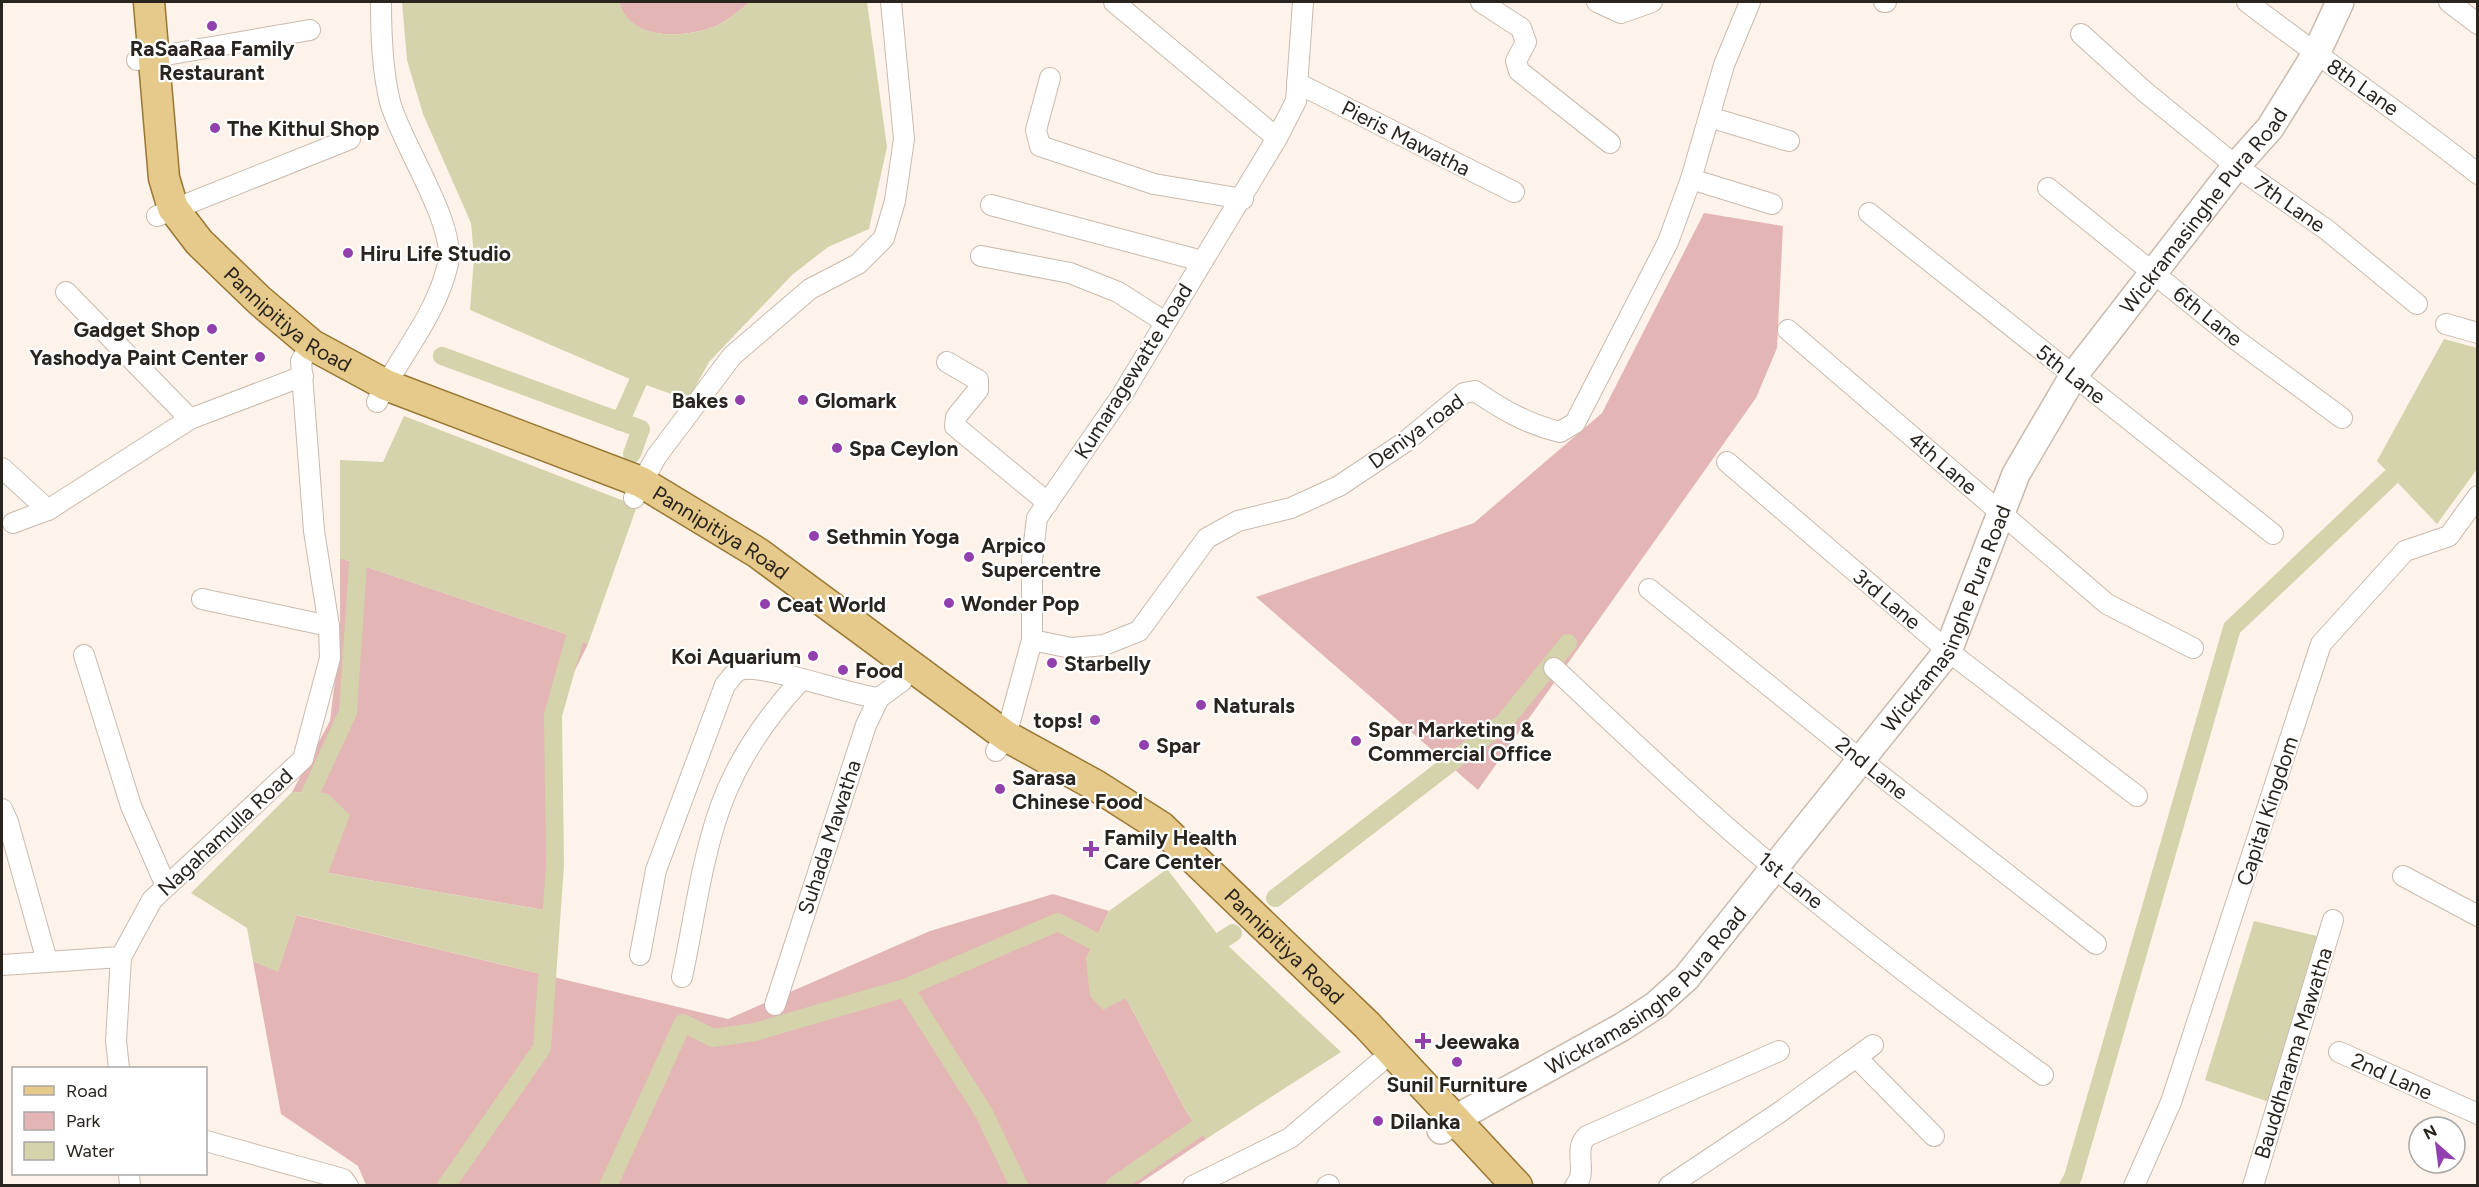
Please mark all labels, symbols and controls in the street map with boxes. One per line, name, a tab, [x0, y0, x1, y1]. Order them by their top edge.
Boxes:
marker: RaSaaRaa Family Restaurant	[205, 19, 219, 33]
place label: RaSaaRaa Family Restaurant	[130, 36, 295, 85]
street label: 8th Lane	[2322, 53, 2404, 121]
street label: Pieris Mawatha	[1337, 95, 1475, 181]
street label: Wickramasinghe Pura Road	[2114, 103, 2292, 318]
place label: The Kithul Shop	[227, 116, 379, 141]
marker: The Kithul Shop	[208, 121, 222, 135]
street label: 7th Lane	[2250, 171, 2330, 237]
place label: Hiru Life Studio	[360, 241, 511, 266]
marker: Hiru Life Studio	[341, 246, 355, 260]
street label: Pannipitiya Road	[219, 261, 356, 377]
street label: Kumaragewatte Road	[1069, 279, 1197, 463]
street label: 6th Lane	[2168, 281, 2248, 351]
place label: Gadget Shop	[73, 317, 200, 342]
marker: Gadget Shop	[205, 322, 219, 336]
street label: 5th Lane	[2031, 339, 2111, 409]
place label: Yashodya Paint Center	[29, 345, 248, 370]
marker: Yashodya Paint Center	[253, 350, 267, 364]
place label: Bakes	[672, 388, 728, 413]
place label: Glomark	[815, 388, 897, 413]
street label: Deniya road	[1364, 388, 1468, 474]
marker: Bakes	[733, 393, 747, 407]
marker: Glomark	[796, 393, 810, 407]
street label: 4th Lane	[1904, 426, 1982, 500]
place label: Spa Ceylon	[849, 436, 958, 461]
marker: Spa Ceylon	[830, 441, 844, 455]
street label: Pannipitiya Road	[648, 480, 794, 584]
street label: Wickramasinghe Pura Road	[1876, 501, 2015, 737]
place label: Sethmin Yoga	[826, 524, 959, 549]
marker: Sethmin Yoga	[807, 529, 821, 543]
place label: Arpico Supercentre	[981, 533, 1101, 582]
marker: Arpico Supercentre	[962, 550, 976, 564]
street label: 3rd Lane	[1848, 563, 1926, 635]
place label: Wonder Pop	[961, 591, 1079, 616]
place label: Ceat World	[777, 592, 886, 617]
marker: Wonder Pop	[942, 596, 956, 610]
marker: Ceat World	[758, 597, 772, 611]
place label: Koi Aquarium	[671, 644, 801, 669]
marker: Koi Aquarium	[806, 649, 820, 663]
place label: Starbelly	[1064, 651, 1152, 676]
marker: Starbelly	[1045, 656, 1059, 670]
place label: Food	[855, 658, 903, 683]
marker: Food	[836, 663, 850, 677]
place label: Naturals	[1213, 693, 1295, 718]
marker: Naturals	[1194, 698, 1208, 712]
place label: tops!	[1034, 708, 1083, 733]
marker: tops!	[1088, 713, 1102, 727]
place label: Spar Marketing & Commercial Office	[1368, 717, 1552, 766]
street label: 2nd Lane	[1831, 731, 1913, 805]
place label: Spar	[1156, 733, 1201, 758]
street label: Capital Kingdom	[2231, 733, 2303, 889]
marker: Spar Marketing & Commercial Office	[1349, 734, 1363, 748]
marker: Spar	[1137, 738, 1151, 752]
street label: Suhada Mawatha	[792, 757, 866, 917]
street label: Nagahamulla Road	[152, 763, 298, 901]
place label: Sarasa Chinese Food	[1012, 765, 1143, 814]
marker: Sarasa Chinese Food	[993, 782, 1007, 796]
place label: Family Health Care Center	[1104, 825, 1237, 874]
marker: Family Health Care Center	[1082, 840, 1100, 858]
street label: 1st Lane	[1753, 846, 1829, 914]
street label: Pannipitiya Road	[1220, 883, 1350, 1009]
street label: Wickramasinghe Pura Road	[1541, 901, 1751, 1080]
street label: Bauddharama Mawatha	[2249, 944, 2337, 1162]
place label: Jeewaka	[1435, 1029, 1520, 1054]
marker: Jeewaka	[1416, 1034, 1430, 1048]
street label: 2nd Lane	[2348, 1047, 2436, 1105]
marker: Sunil Furniture	[1450, 1055, 1464, 1069]
legend	[12, 1067, 207, 1175]
place label: Sunil Furniture	[1387, 1072, 1528, 1097]
text: Road	[66, 1080, 107, 1102]
place label: Dilanka	[1390, 1109, 1460, 1134]
text: Park	[66, 1110, 101, 1132]
marker: Dilanka	[1371, 1114, 1385, 1128]
north arrow	[2407, 1115, 2467, 1175]
text: N	[2420, 1121, 2440, 1143]
text: Water	[66, 1140, 114, 1162]

